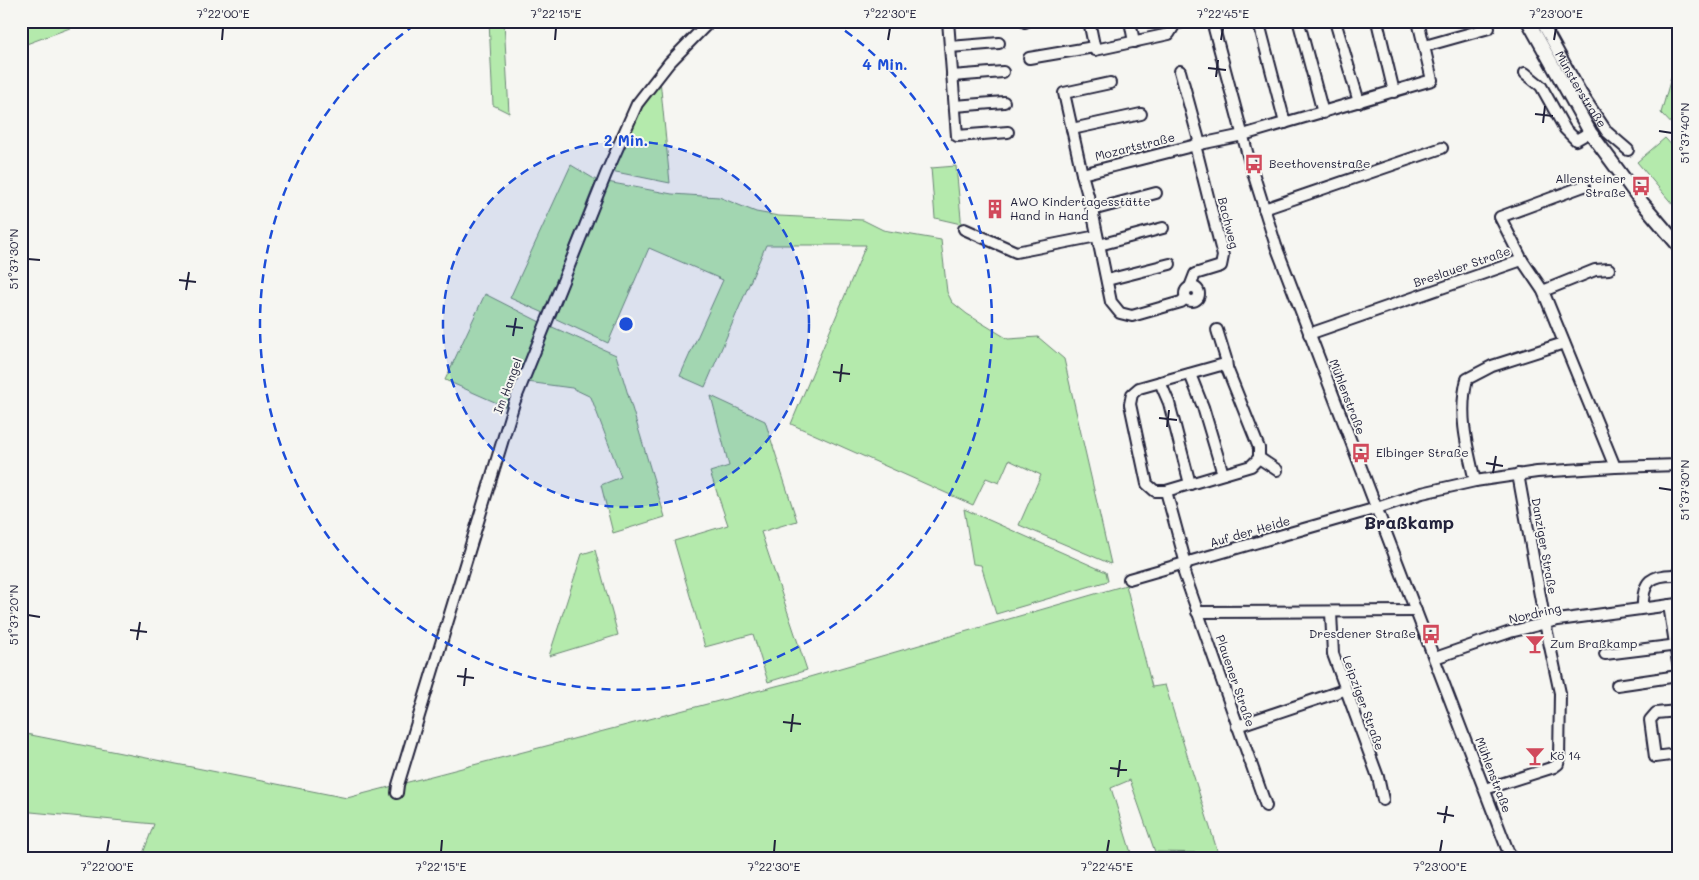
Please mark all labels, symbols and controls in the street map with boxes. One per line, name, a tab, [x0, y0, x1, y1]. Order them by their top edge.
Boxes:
text: 7°22'00"E	[196, 5, 250, 21]
text: 7°22'15"E	[531, 5, 582, 21]
text: 7°22'30"E	[864, 5, 917, 21]
text: 7°22'45"E	[1197, 5, 1249, 21]
text: 7°23'00"E	[1529, 5, 1583, 21]
street label: Münsterstraße	[1552, 48, 1611, 130]
text: 4 Min.	[862, 54, 908, 74]
text: 51°37'40"N	[1676, 103, 1692, 163]
street label: Mozartstraße	[1093, 128, 1176, 164]
text: 2 Min.	[604, 130, 648, 150]
bus stop icon: Beethovenstraße	[1243, 153, 1265, 175]
place label: Beethovenstraße	[1269, 155, 1371, 171]
place label: Allensteiner Straße	[1555, 170, 1626, 200]
bus stop icon: Allensteiner Straße	[1630, 175, 1652, 197]
place label: AWO Kindertagesstätte Hand in Hand	[1010, 193, 1150, 223]
street label: Bachweg	[1215, 195, 1243, 250]
building icon: AWO Kindertagesstätte Hand in Hand	[984, 198, 1006, 220]
text: 51°37'30"N	[5, 229, 21, 289]
street label: Breslauer Straße	[1411, 242, 1512, 290]
centre of rings	[617, 315, 635, 333]
street label: Im Hangel	[489, 355, 525, 416]
street label: Mühlenstraße	[1326, 357, 1370, 437]
bus stop icon: Elbinger Straße	[1350, 442, 1372, 464]
place label: Elbinger Straße	[1376, 444, 1469, 460]
text: 51°37'30"N	[1676, 460, 1692, 520]
street label: Danziger Straße	[1529, 496, 1561, 595]
district label: Braßkamp	[1364, 510, 1454, 534]
street label: Auf der Heide	[1208, 512, 1292, 550]
text: 51°37'20"N	[5, 585, 21, 645]
street label: Nordring	[1507, 599, 1562, 627]
bus stop icon: Dresdener Straße	[1420, 623, 1442, 645]
place label: Dresdener Straße	[1309, 625, 1416, 641]
street label: Plauener Straße	[1213, 633, 1259, 729]
bar icon: Zum Braßkamp	[1524, 633, 1546, 655]
place label: Zum Braßkamp	[1550, 635, 1637, 651]
street label: Leipziger Straße	[1339, 653, 1389, 752]
street label: Mühlenstraße	[1472, 735, 1516, 815]
bar icon: Kö 14	[1524, 745, 1546, 767]
place label: Kö 14	[1550, 747, 1581, 763]
text: 7°22'00"E	[80, 858, 134, 874]
text: 7°22'15"E	[416, 858, 467, 874]
text: 7°22'30"E	[748, 858, 801, 874]
text: 7°22'45"E	[1081, 858, 1133, 874]
text: 7°23'00"E	[1413, 858, 1467, 874]

